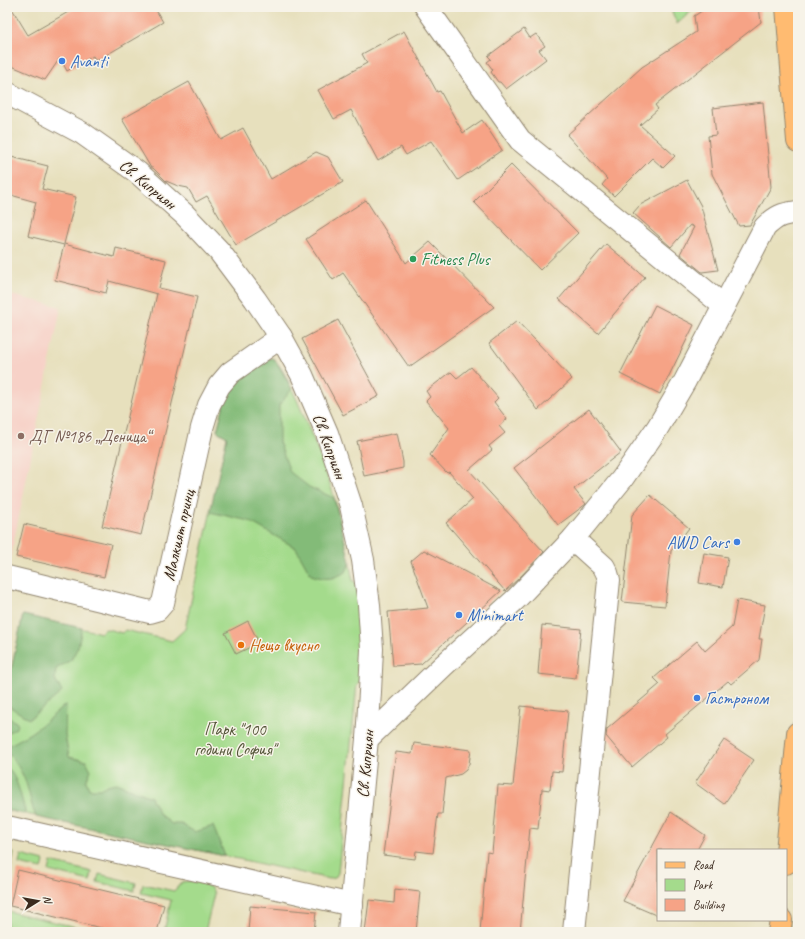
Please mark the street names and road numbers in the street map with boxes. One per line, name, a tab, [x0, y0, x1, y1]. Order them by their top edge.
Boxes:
street label: Св. Киприян	[115, 155, 182, 215]
street label: Св. Киприян	[308, 411, 352, 483]
street label: Малкият принц	[158, 487, 199, 583]
street label: Св. Киприян	[352, 727, 379, 799]

